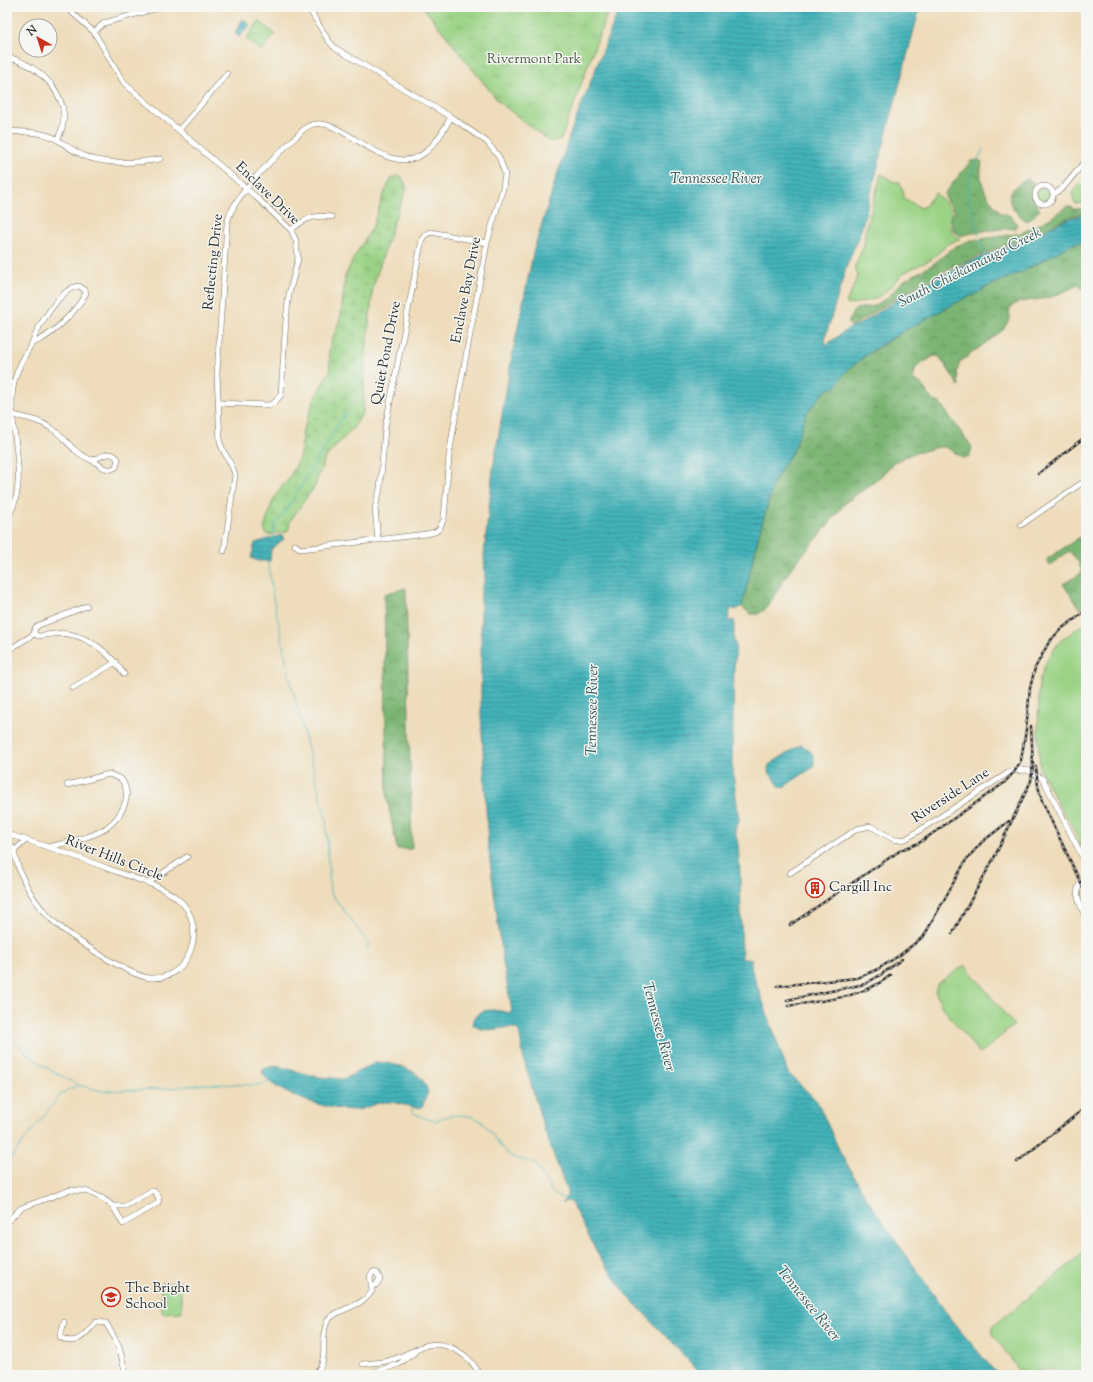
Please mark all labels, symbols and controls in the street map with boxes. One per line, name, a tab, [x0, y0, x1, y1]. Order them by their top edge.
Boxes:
north arrow	[18, 18, 58, 58]
text: N	[23, 22, 41, 41]
park label: Rivermont Park	[487, 50, 582, 70]
street label: Enclave Drive	[230, 158, 304, 230]
water label: Tennessee River	[670, 169, 763, 190]
street label: Reflecting Drive	[199, 213, 229, 311]
water label: South Chickamauga Creek	[895, 223, 1045, 313]
street label: Enclave Bay Drive	[447, 235, 487, 345]
street label: Quiet Pond Drive	[367, 299, 407, 407]
water label: Tennessee River	[582, 663, 604, 756]
street label: Riverside Lane	[908, 763, 994, 829]
street label: River Hills Circle	[62, 831, 166, 887]
building icon: Cargill Inc	[804, 877, 826, 899]
place label: Cargill Inc	[829, 878, 892, 898]
water label: Tennessee River	[636, 980, 680, 1075]
water label: Tennessee River	[771, 1262, 845, 1347]
place label: The Bright School	[125, 1279, 190, 1315]
school or university icon: The Bright School	[100, 1286, 122, 1308]

